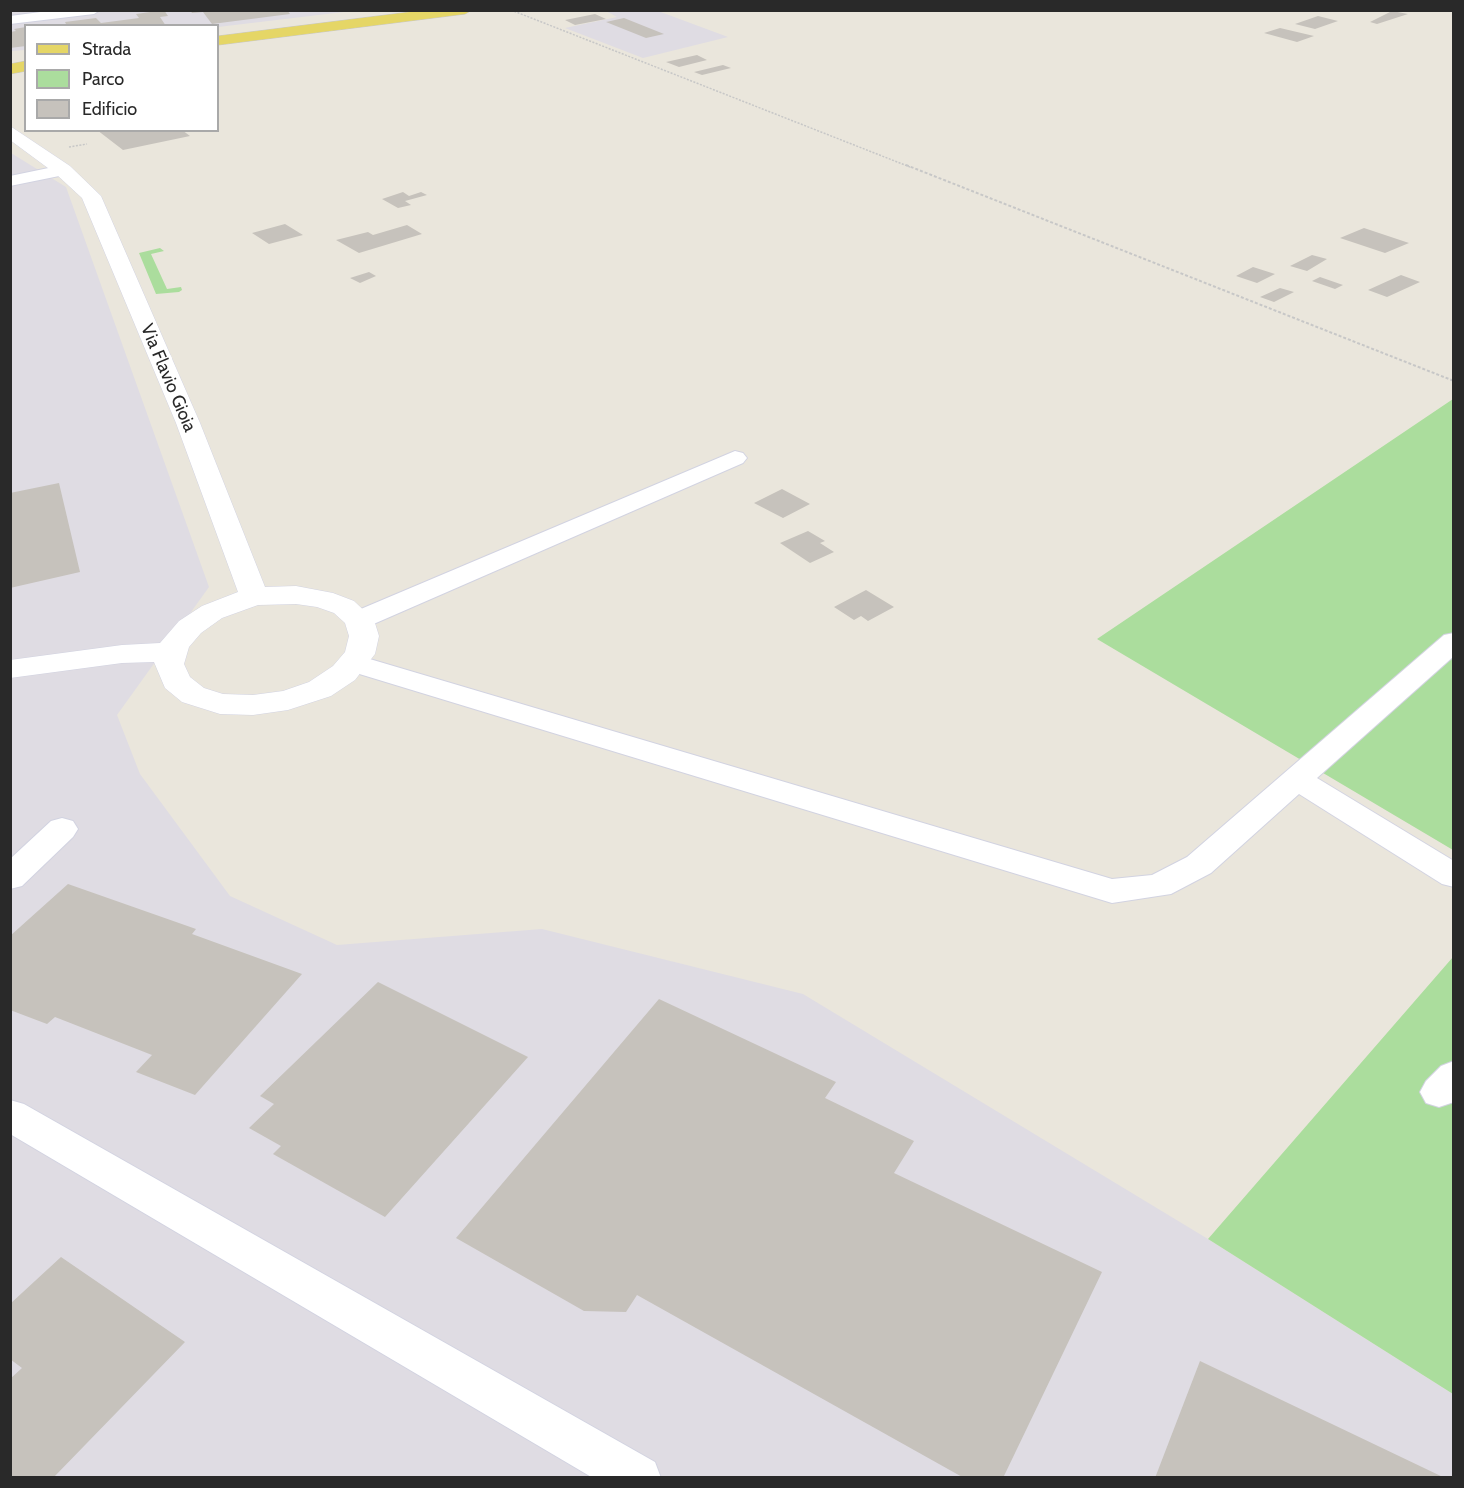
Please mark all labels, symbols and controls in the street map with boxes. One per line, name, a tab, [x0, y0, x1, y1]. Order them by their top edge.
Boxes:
legend	[24, 24, 219, 132]
text: Strada	[82, 38, 131, 60]
text: Parco	[82, 68, 124, 90]
text: Edificio	[82, 98, 137, 120]
street label: Via Flavio Gioia	[136, 321, 200, 435]

